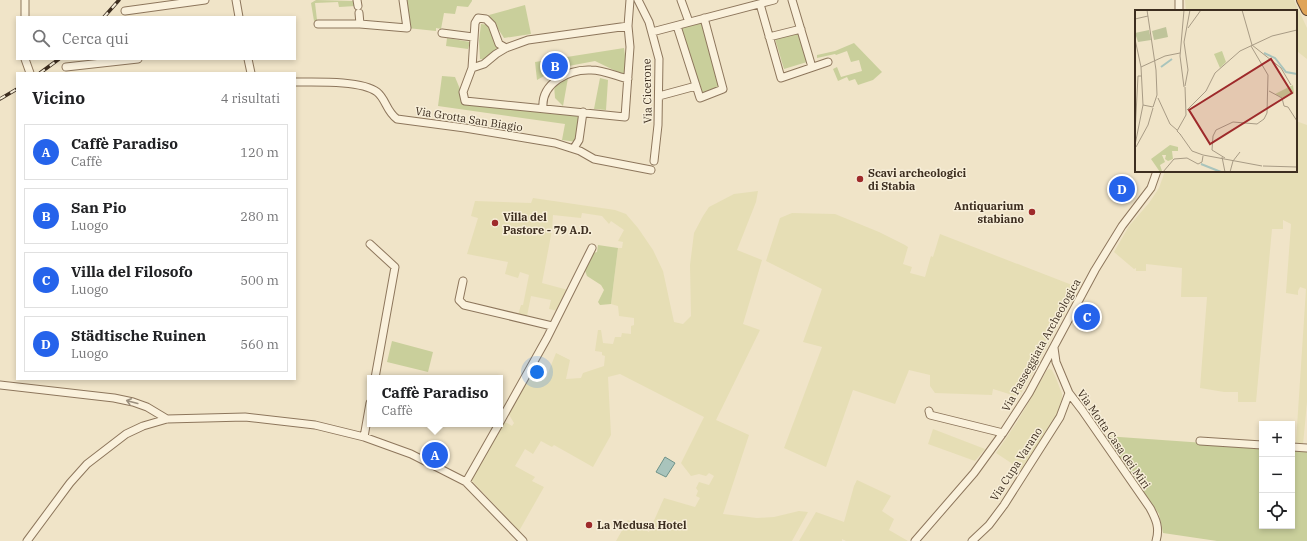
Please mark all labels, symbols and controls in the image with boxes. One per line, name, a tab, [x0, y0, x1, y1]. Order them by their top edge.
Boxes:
inset map	[1135, 10, 1297, 172]
search box	[16, 16, 296, 60]
icon: search	[30, 27, 52, 49]
text: Cerca qui	[62, 29, 129, 48]
pin: B	[542, 51, 568, 81]
street label: Via Cicerone	[639, 58, 655, 124]
text: Vicino	[32, 87, 85, 109]
text: 4 risultati	[221, 90, 280, 107]
street label: Via Grotta San Biagio	[414, 104, 524, 134]
text: Caffè Paradiso	[71, 134, 178, 153]
text: A	[41, 144, 51, 161]
text: 120 m	[240, 144, 279, 161]
text: Caffè	[71, 153, 102, 170]
place label: Scavi archeologici di Stabia	[868, 166, 967, 193]
marker: Scavi archeologici di Stabia	[855, 174, 865, 184]
pin: D	[1109, 174, 1135, 204]
text: San Pio	[71, 198, 126, 217]
place label: Antiquarium stabiano	[954, 199, 1024, 226]
marker: Antiquarium stabiano	[1027, 207, 1037, 217]
text: B	[41, 208, 51, 225]
text: 280 m	[240, 208, 279, 225]
place label: Villa del Pastore - 79 A.D.	[503, 210, 591, 237]
text: Luogo	[71, 217, 108, 234]
marker: Villa del Pastore - 79 A.D.	[490, 218, 500, 228]
text: Villa del Filosofo	[71, 262, 193, 281]
text: C	[42, 272, 50, 289]
text: 500 m	[240, 272, 279, 289]
street label: Via Passeggiata Archeologica	[999, 276, 1083, 414]
text: Luogo	[71, 281, 108, 298]
pin: C	[1074, 302, 1100, 332]
text: Städtische Ruinen	[71, 326, 206, 345]
text: D	[41, 336, 51, 353]
text: 560 m	[240, 336, 279, 353]
text: Luogo	[71, 345, 108, 362]
your location	[527, 362, 547, 382]
popup	[367, 375, 503, 427]
text: Caffè Paradiso	[382, 383, 488, 402]
street label: Via Motta Casa dei Miri	[1074, 387, 1154, 492]
one-way arrow	[126, 398, 139, 405]
text: Caffè	[382, 402, 413, 419]
map controls	[1259, 421, 1295, 529]
button: +	[1259, 421, 1295, 457]
street label: Via Cupa Varano	[987, 424, 1045, 504]
pin: A	[422, 440, 448, 470]
button: −	[1259, 457, 1295, 493]
button: locate	[1259, 493, 1295, 529]
place label: La Medusa Hotel	[597, 518, 687, 532]
marker: La Medusa Hotel	[584, 520, 594, 530]

